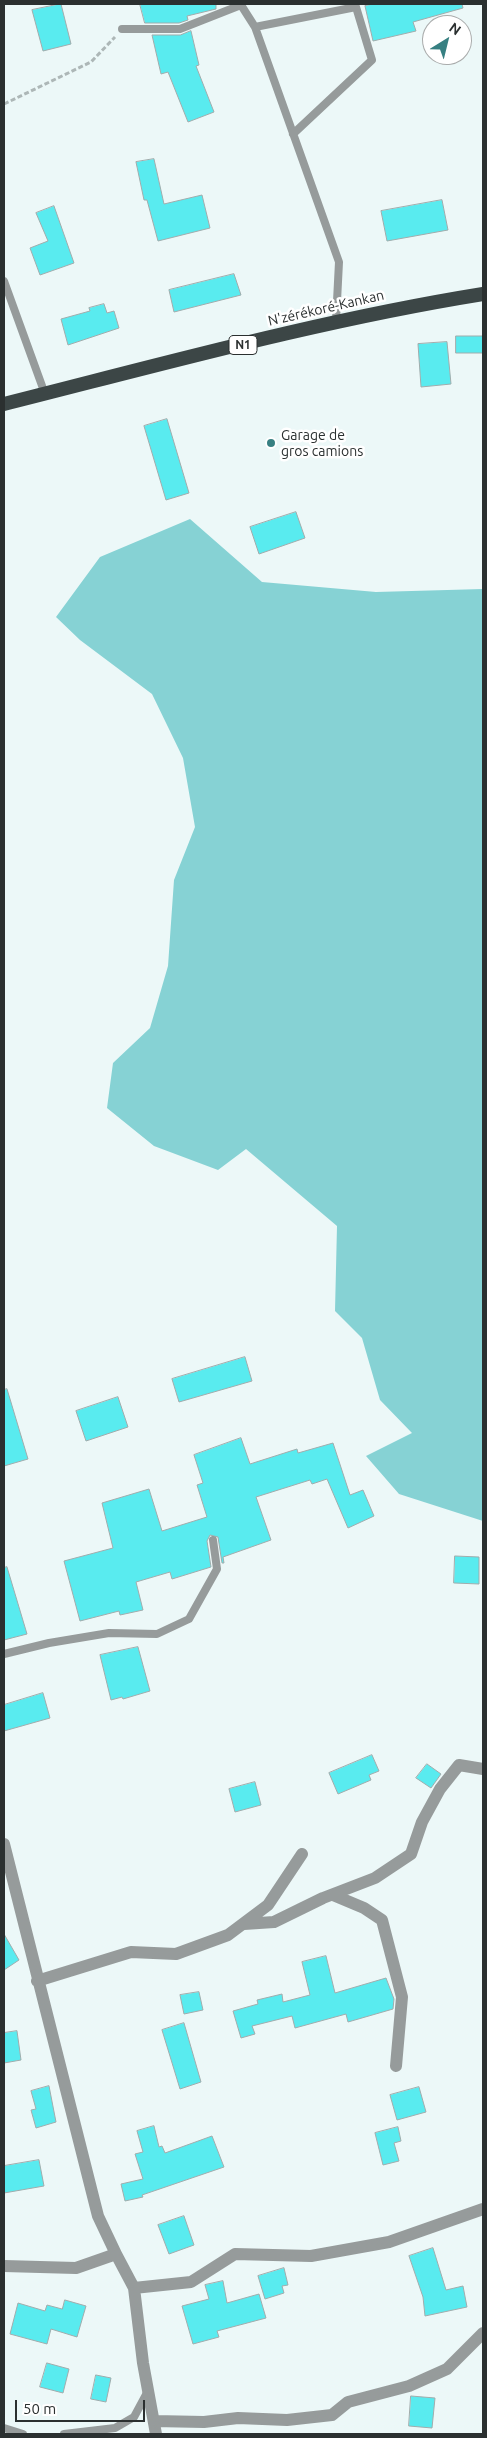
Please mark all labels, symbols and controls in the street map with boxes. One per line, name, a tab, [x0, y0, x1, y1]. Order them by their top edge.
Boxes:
north arrow	[422, 15, 472, 65]
text: N	[446, 19, 464, 38]
street label: N'zérékoré-Kankan	[266, 286, 386, 330]
road number: N1	[229, 336, 257, 354]
place label: Garage de gros camions	[281, 427, 363, 460]
marker: Garage de gros camions	[265, 437, 277, 449]
scale bar	[18, 2390, 148, 2422]
text: 50 m	[23, 2400, 56, 2417]

